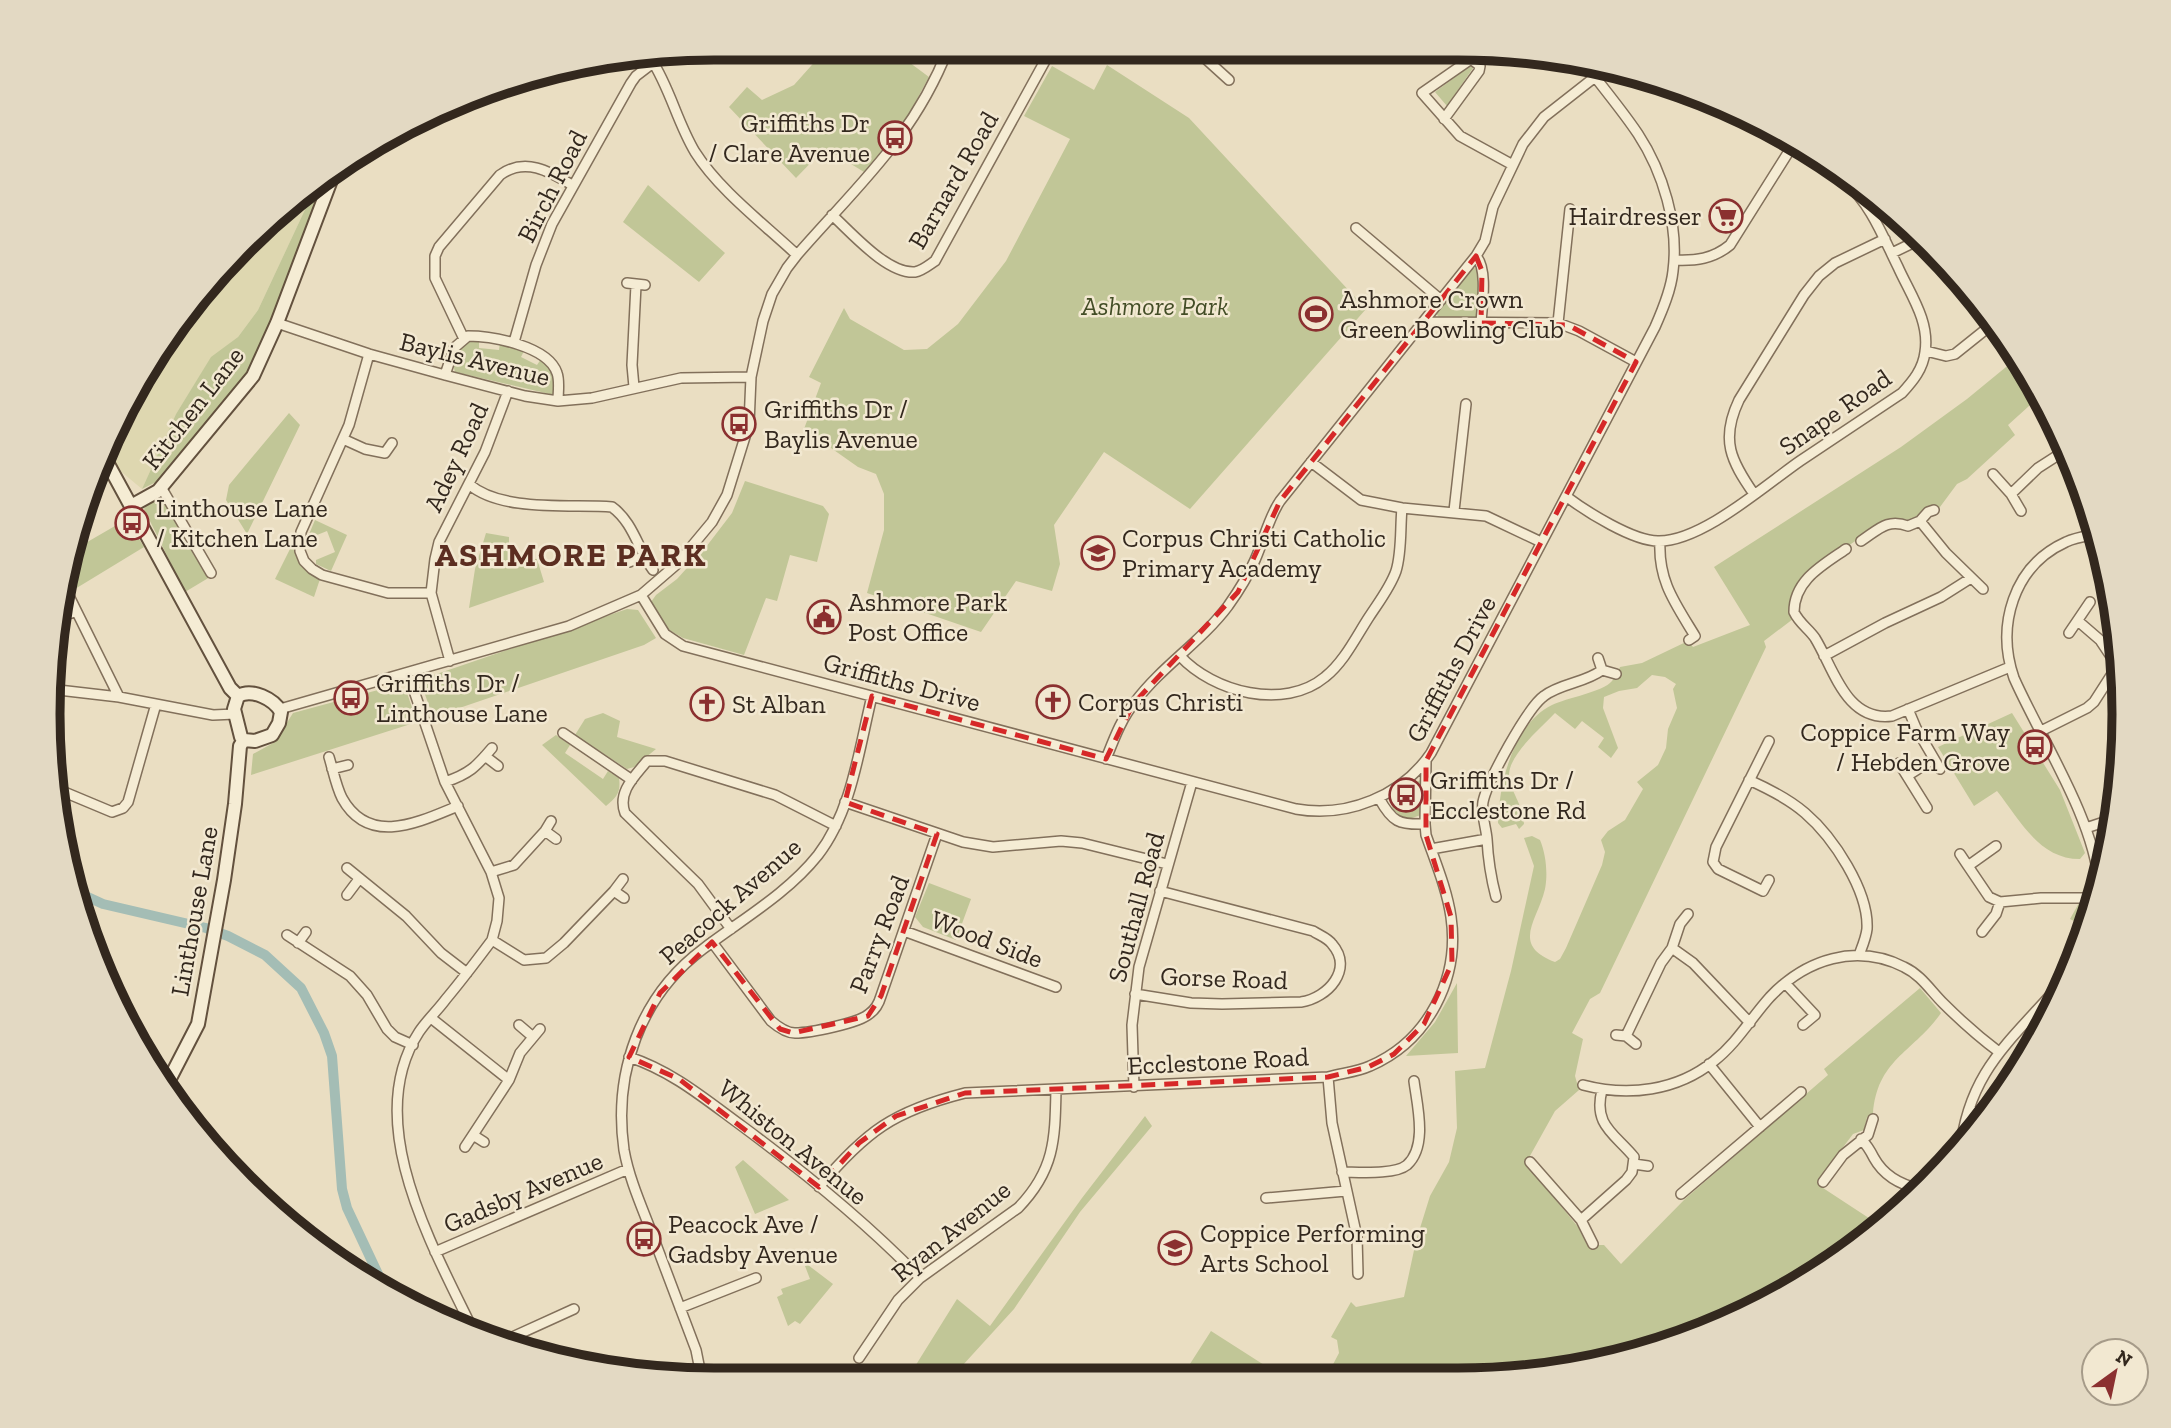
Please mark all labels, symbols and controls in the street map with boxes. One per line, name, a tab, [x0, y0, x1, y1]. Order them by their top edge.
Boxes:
street label: Barnard Road	[901, 105, 1005, 255]
place label: Griffiths Dr / Clare Avenue	[708, 107, 870, 169]
bus stop icon: Griffiths Dr / Clare Avenue	[876, 119, 914, 157]
street label: Birch Road	[510, 124, 594, 248]
supermarket icon: Hairdresser	[1707, 197, 1745, 235]
place label: Hairdresser	[1569, 200, 1702, 232]
place label: Ashmore Crown Green Bowling Club	[1340, 283, 1564, 345]
park label: Ashmore Park	[1080, 290, 1229, 322]
sports icon: Ashmore Crown Green Bowling Club	[1297, 295, 1335, 333]
street label: Baylis Avenue	[397, 325, 553, 393]
street label: Kitchen Lane	[135, 340, 251, 476]
street label: Snape Road	[1773, 362, 1897, 462]
place label: Griffiths Dr / Baylis Avenue	[764, 393, 918, 455]
street label: Adey Road	[417, 397, 495, 517]
bus stop icon: Griffiths Dr / Baylis Avenue	[720, 405, 758, 443]
place label: Linthouse Lane / Kitchen Lane	[156, 492, 328, 554]
bus stop icon: Linthouse Lane / Kitchen Lane	[113, 504, 151, 542]
place label: Corpus Christi Catholic Primary Academy	[1122, 522, 1386, 584]
school or university icon: Corpus Christi Catholic Primary Academy	[1079, 534, 1117, 572]
district label: ASHMORE PARK	[434, 535, 708, 574]
place label: Ashmore Park Post Office	[848, 586, 1008, 648]
street label: Griffiths Drive	[1399, 590, 1503, 748]
public building icon: Ashmore Park Post Office	[805, 598, 843, 636]
street label: Griffiths Drive	[820, 646, 984, 718]
place label: Griffiths Dr / Linthouse Lane	[376, 667, 548, 729]
bus stop icon: Griffiths Dr / Linthouse Lane	[332, 679, 370, 717]
church icon: Corpus Christi	[1034, 683, 1072, 721]
church icon: St Alban	[688, 685, 726, 723]
place label: Corpus Christi	[1078, 686, 1243, 718]
place label: St Alban	[732, 688, 826, 720]
place label: Coppice Farm Way / Hebden Grove	[1800, 716, 2011, 778]
bus stop icon: Coppice Farm Way / Hebden Grove	[2016, 728, 2054, 766]
place label: Griffiths Dr / Ecclestone Rd	[1430, 764, 1586, 826]
bus stop icon: Griffiths Dr / Ecclestone Rd	[1387, 776, 1425, 814]
street label: Linthouse Lane	[163, 824, 225, 998]
street label: Southall Road	[1101, 828, 1171, 986]
street label: Peacock Avenue	[653, 831, 807, 971]
street label: Parry Road	[842, 871, 916, 997]
street label: Wood Side	[926, 903, 1048, 975]
street label: Gorse Road	[1160, 960, 1288, 996]
street label: Ecclestone Road	[1126, 1040, 1310, 1082]
street label: Whiston Avenue	[712, 1072, 874, 1212]
street label: Gadsby Avenue	[439, 1144, 607, 1240]
street label: Ryan Avenue	[885, 1173, 1017, 1289]
place label: Peacock Ave / Gadsby Avenue	[668, 1208, 838, 1270]
place label: Coppice Performing Arts School	[1200, 1217, 1425, 1279]
bus stop icon: Peacock Ave / Gadsby Avenue	[625, 1220, 663, 1258]
school or university icon: Coppice Performing Arts School	[1156, 1229, 1194, 1267]
north arrow	[2080, 1337, 2150, 1407]
text: N	[2112, 1345, 2136, 1372]

